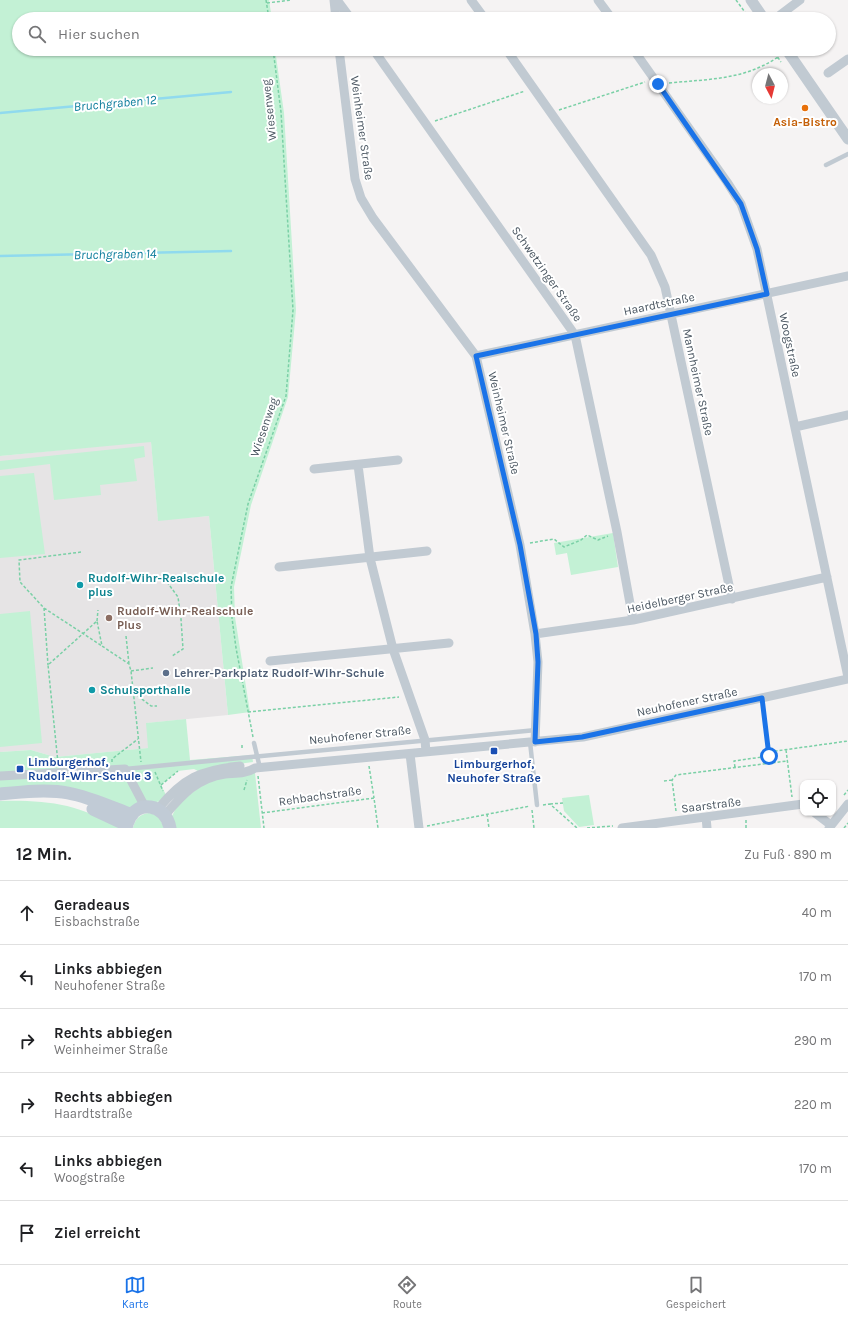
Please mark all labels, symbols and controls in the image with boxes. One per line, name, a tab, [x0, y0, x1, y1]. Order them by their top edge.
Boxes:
search box	[12, 12, 836, 56]
icon: search	[26, 23, 48, 45]
text: Hier suchen	[58, 25, 140, 43]
north arrow	[752, 68, 788, 104]
street label: Weinheimer Straße	[348, 75, 376, 181]
route end	[649, 75, 667, 93]
street label: Wiesenweg	[259, 78, 279, 141]
water label: Bruchgraben 12	[73, 92, 157, 114]
marker: Asia-Bistro	[800, 103, 810, 113]
place label: Asia-Bistro	[773, 115, 837, 129]
street label: Schwetzinger Straße	[509, 224, 585, 324]
water label: Bruchgraben 14	[74, 246, 157, 262]
street label: Haardtstraße	[622, 290, 696, 318]
street label: Woogstraße	[776, 311, 804, 379]
street label: Mannheimer Straße	[680, 327, 716, 437]
street label: Weinheimer Straße	[485, 370, 523, 476]
street label: Wiesenweg	[247, 395, 281, 459]
place label: Rudolf-Wihr-Realschule plus	[88, 571, 224, 599]
marker: Rudolf-Wihr-Realschule plus	[75, 580, 85, 590]
street label: Heidelberger Straße	[626, 580, 734, 616]
place label: Rudolf-Wihr-Realschule Plus	[117, 604, 253, 632]
marker: Rudolf-Wihr-Realschule Plus	[104, 613, 114, 623]
place label: Lehrer-Parkplatz Rudolf-Wihr-Schule	[174, 666, 384, 680]
marker: Lehrer-Parkplatz Rudolf-Wihr-Schule	[161, 668, 171, 678]
place label: Schulsporthalle	[100, 683, 191, 697]
street label: Neuhofener Straße	[635, 684, 739, 720]
marker: Schulsporthalle	[87, 685, 97, 695]
street label: Neuhofener Straße	[308, 723, 412, 747]
marker: Limburgerhof, Neuhofer Straße	[489, 746, 499, 756]
route start	[760, 747, 778, 765]
place label: Limburgerhof, Rudolf-Wihr-Schule 3	[28, 755, 151, 783]
place label: Limburgerhof, Neuhofer Straße	[447, 757, 541, 785]
marker: Limburgerhof, Rudolf-Wihr-Schule 3	[15, 764, 25, 774]
map controls	[800, 780, 836, 816]
button: locate	[800, 780, 836, 816]
street label: Rehbachstraße	[278, 783, 362, 809]
street label: Saarstraße	[680, 794, 742, 816]
text: 12 Min.	[16, 844, 71, 864]
text: Zu Fuß · 890 m	[744, 847, 832, 862]
text: Geradeaus	[54, 896, 130, 914]
icon: ahead	[16, 902, 38, 924]
text: 40 m	[802, 905, 832, 920]
text: Eisbachstraße	[54, 914, 140, 929]
text: Links abbiegen	[54, 960, 162, 978]
icon: left	[16, 966, 38, 988]
text: 170 m	[799, 969, 832, 984]
text: Neuhofener Straße	[54, 978, 165, 993]
text: Rechts abbiegen	[54, 1024, 173, 1042]
icon: right	[16, 1030, 38, 1052]
text: 290 m	[794, 1033, 832, 1048]
text: Weinheimer Straße	[54, 1042, 168, 1057]
text: Rechts abbiegen	[54, 1088, 173, 1106]
icon: right	[16, 1094, 38, 1116]
text: 220 m	[794, 1097, 832, 1112]
text: Haardtstraße	[54, 1106, 133, 1121]
text: Links abbiegen	[54, 1152, 162, 1170]
icon: left	[16, 1158, 38, 1180]
text: 170 m	[799, 1161, 832, 1176]
text: Woogstraße	[54, 1170, 125, 1185]
icon: arrive	[16, 1222, 38, 1244]
text: Ziel erreicht	[54, 1224, 140, 1242]
tab: Karte	[122, 1274, 149, 1311]
tab: Route	[393, 1274, 422, 1311]
tab: Gespeichert	[666, 1274, 726, 1311]

